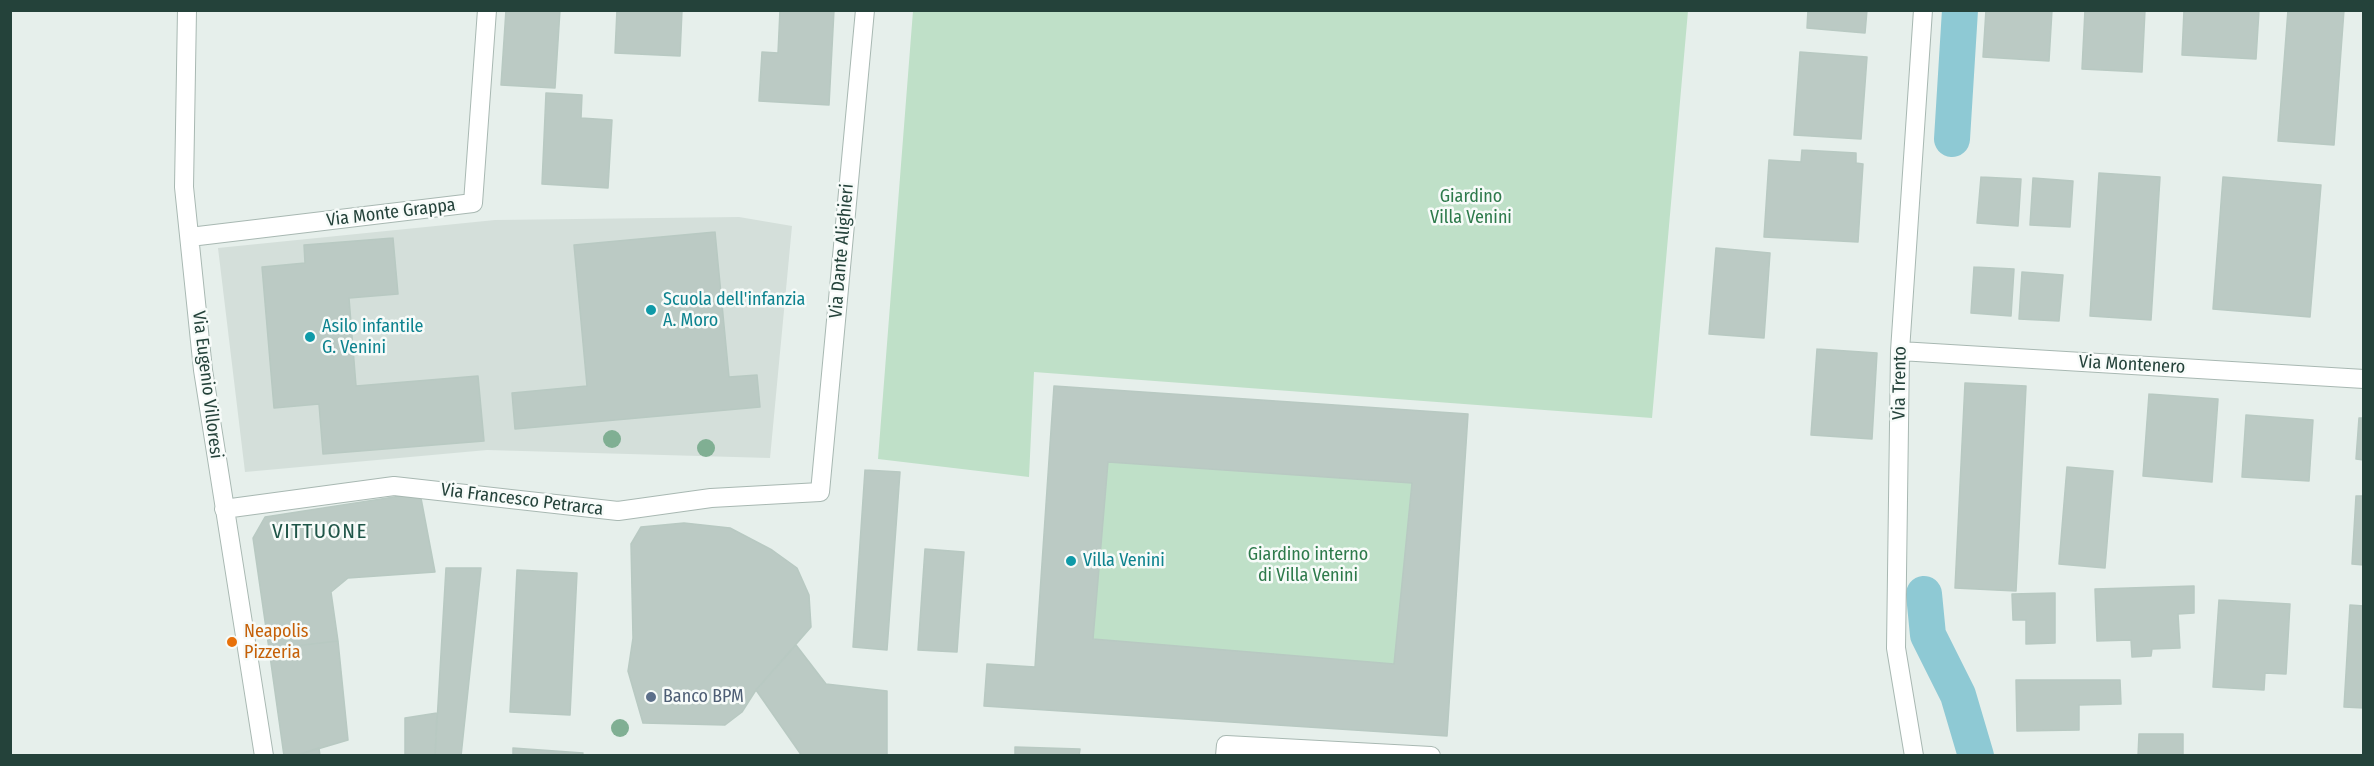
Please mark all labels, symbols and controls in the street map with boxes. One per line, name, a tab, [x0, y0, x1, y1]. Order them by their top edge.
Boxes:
street label: Via Dante Alighieri	[825, 183, 859, 319]
park label: Giardino Villa Venini	[1430, 186, 1512, 228]
street label: Via Monte Grappa	[325, 194, 457, 232]
place label: Scuola dell'infanzia A. Moro	[663, 289, 805, 332]
marker: Scuola dell'infanzia A. Moro	[644, 303, 658, 317]
street label: Via Eugenio Villoresi	[187, 310, 227, 460]
place label: Asilo infantile G. Venini	[322, 316, 423, 358]
marker: Asilo infantile G. Venini	[303, 330, 317, 344]
street label: Via Trento	[1889, 346, 1911, 420]
street label: Via Montenero	[2078, 351, 2186, 379]
street label: Via Francesco Petrarca	[440, 479, 604, 521]
district label: VITTUONE	[272, 519, 368, 545]
park label: Giardino interno di Villa Venini	[1248, 544, 1368, 586]
place label: Villa Venini	[1083, 550, 1165, 572]
marker: Villa Venini	[1064, 554, 1078, 568]
place label: Neapolis Pizzeria	[244, 621, 308, 664]
marker: Neapolis Pizzeria	[225, 635, 239, 649]
place label: Banco BPM	[663, 686, 744, 708]
marker: Banco BPM	[644, 690, 658, 704]

